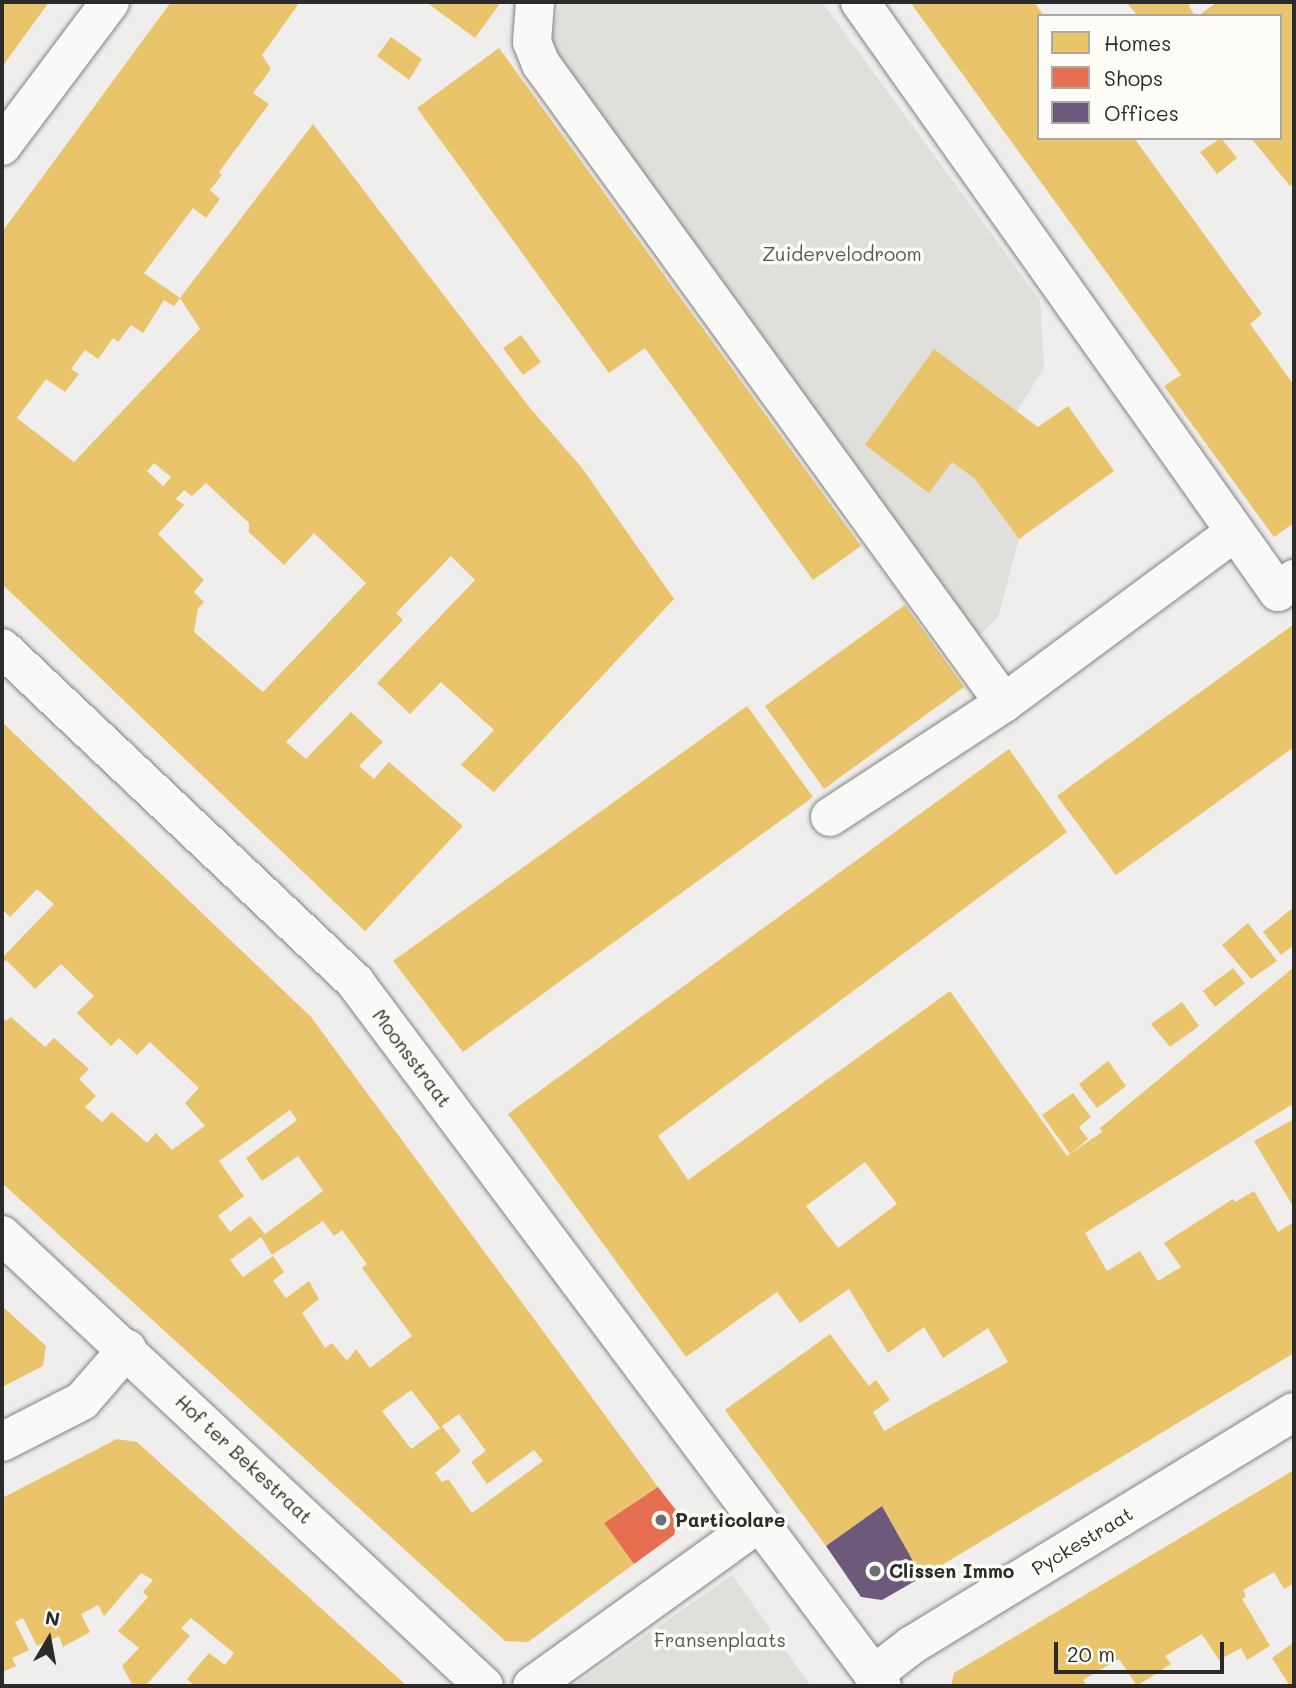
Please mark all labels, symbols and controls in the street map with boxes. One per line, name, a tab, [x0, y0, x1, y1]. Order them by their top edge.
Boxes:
legend	[1037, 14, 1282, 140]
text: Homes	[1104, 29, 1171, 56]
text: Shops	[1104, 64, 1163, 91]
text: Offices	[1104, 99, 1179, 126]
park label: Zuidervelodroom	[762, 243, 922, 265]
street label: Moonsstraat	[368, 1005, 456, 1111]
street label: Hof ter Bekestraat	[171, 1390, 317, 1528]
street label: Pyckestraat	[1027, 1502, 1137, 1580]
place label: Particolare	[675, 1509, 785, 1531]
marker: Particolare	[653, 1512, 669, 1528]
place label: Clissen Immo	[889, 1560, 1014, 1582]
marker: Clissen Immo	[867, 1563, 883, 1579]
north arrow	[14, 1604, 84, 1674]
text: N	[43, 1604, 62, 1631]
scale bar	[1058, 1628, 1228, 1672]
park label: Fransenplaats	[654, 1629, 786, 1651]
text: 20 m	[1067, 1640, 1115, 1667]

